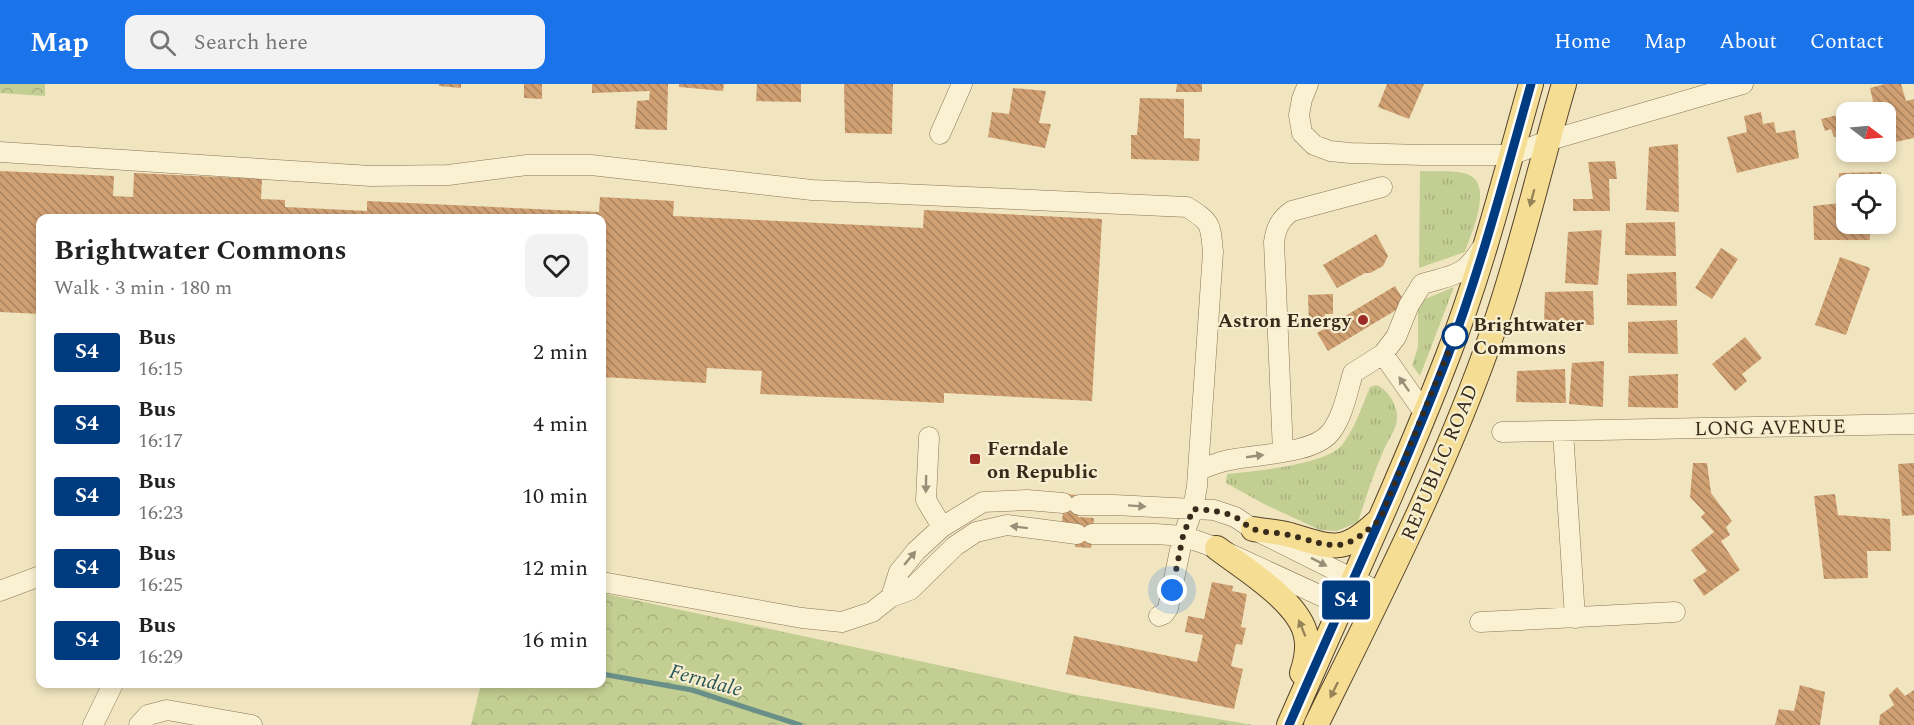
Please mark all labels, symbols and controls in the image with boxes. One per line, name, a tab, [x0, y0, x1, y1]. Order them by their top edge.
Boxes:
search box	[125, 15, 545, 69]
text: Map	[30, 21, 89, 64]
icon: search	[146, 26, 179, 59]
text: Search here	[194, 26, 308, 59]
text: Home	[1554, 26, 1611, 58]
text: Map	[1644, 26, 1686, 58]
text: About	[1719, 26, 1777, 58]
text: Contact	[1810, 26, 1884, 58]
north arrow	[1836, 102, 1896, 162]
map controls	[1836, 102, 1896, 234]
button: locate	[1836, 174, 1896, 234]
one-way arrow	[1527, 189, 1536, 207]
text: Brightwater Commons	[54, 229, 347, 272]
button: heart	[525, 234, 588, 297]
text: Walk · 3 min · 180 m	[54, 273, 232, 303]
place label: Astron Energy	[1218, 306, 1352, 336]
place label: Brightwater Commons	[1473, 310, 1584, 363]
marker: Astron Energy	[1356, 313, 1370, 327]
text: Bus	[138, 321, 176, 354]
marker: Brightwater Commons	[1442, 323, 1468, 349]
text: S4	[75, 336, 99, 368]
text: 2 min	[533, 336, 588, 369]
text: 16:15	[138, 354, 183, 384]
one-way arrow	[1399, 376, 1410, 392]
street label: REPUBLIC ROAD	[1393, 380, 1486, 545]
text: Bus	[138, 393, 176, 426]
text: S4	[75, 408, 99, 440]
text: 4 min	[533, 408, 588, 441]
street label: LONG AVENUE	[1694, 412, 1846, 444]
text: 16:17	[138, 426, 183, 456]
place label: Ferndale on Republic	[987, 434, 1098, 487]
marker: Ferndale on Republic	[968, 452, 982, 466]
one-way arrow	[1246, 452, 1265, 461]
text: Bus	[138, 465, 176, 498]
one-way arrow	[921, 475, 931, 494]
text: S4	[75, 480, 99, 512]
text: 10 min	[522, 480, 588, 513]
text: 16:23	[138, 498, 183, 528]
one-way arrow	[1127, 502, 1146, 511]
one-way arrow	[1009, 522, 1028, 531]
text: Bus	[138, 537, 176, 570]
one-way arrow	[903, 551, 916, 566]
text: S4	[75, 552, 99, 584]
text: 12 min	[522, 552, 588, 585]
one-way arrow	[1311, 558, 1328, 567]
text: 16:25	[138, 570, 183, 600]
your location	[1157, 575, 1187, 605]
line badge: S4	[1319, 580, 1373, 620]
text: S4	[1334, 584, 1358, 616]
text: Bus	[138, 609, 176, 642]
one-way arrow	[1297, 618, 1307, 636]
text: S4	[75, 624, 99, 656]
text: 16 min	[522, 624, 588, 657]
text: 16:29	[138, 642, 183, 672]
water label: Ferndale	[665, 656, 746, 706]
one-way arrow	[1329, 681, 1338, 698]

